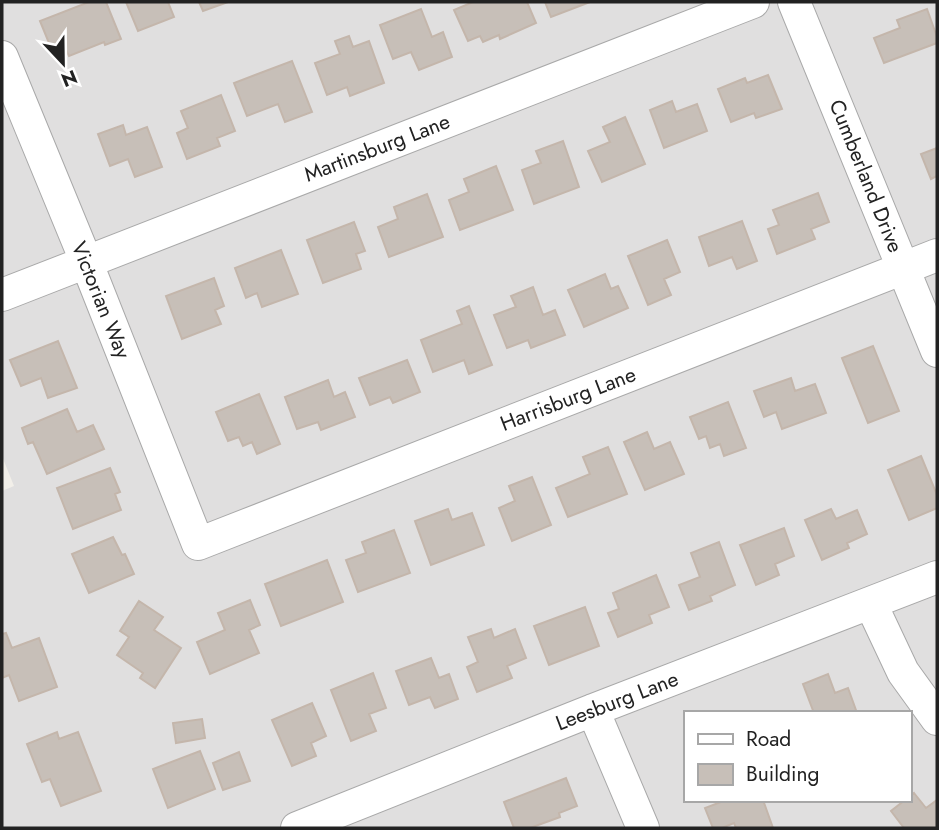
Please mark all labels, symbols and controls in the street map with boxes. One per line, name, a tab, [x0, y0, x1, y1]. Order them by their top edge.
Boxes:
north arrow	[28, 28, 98, 98]
text: N	[57, 63, 81, 94]
street label: Cumberland Drive	[822, 95, 910, 257]
street label: Martinsburg Lane	[300, 106, 454, 190]
street label: Victorian Way	[64, 237, 138, 364]
street label: Harrisburg Lane	[496, 359, 640, 439]
street label: Leesburg Lane	[551, 664, 683, 738]
legend	[684, 711, 911, 802]
text: Road	[746, 724, 791, 754]
text: Building	[746, 759, 819, 789]

